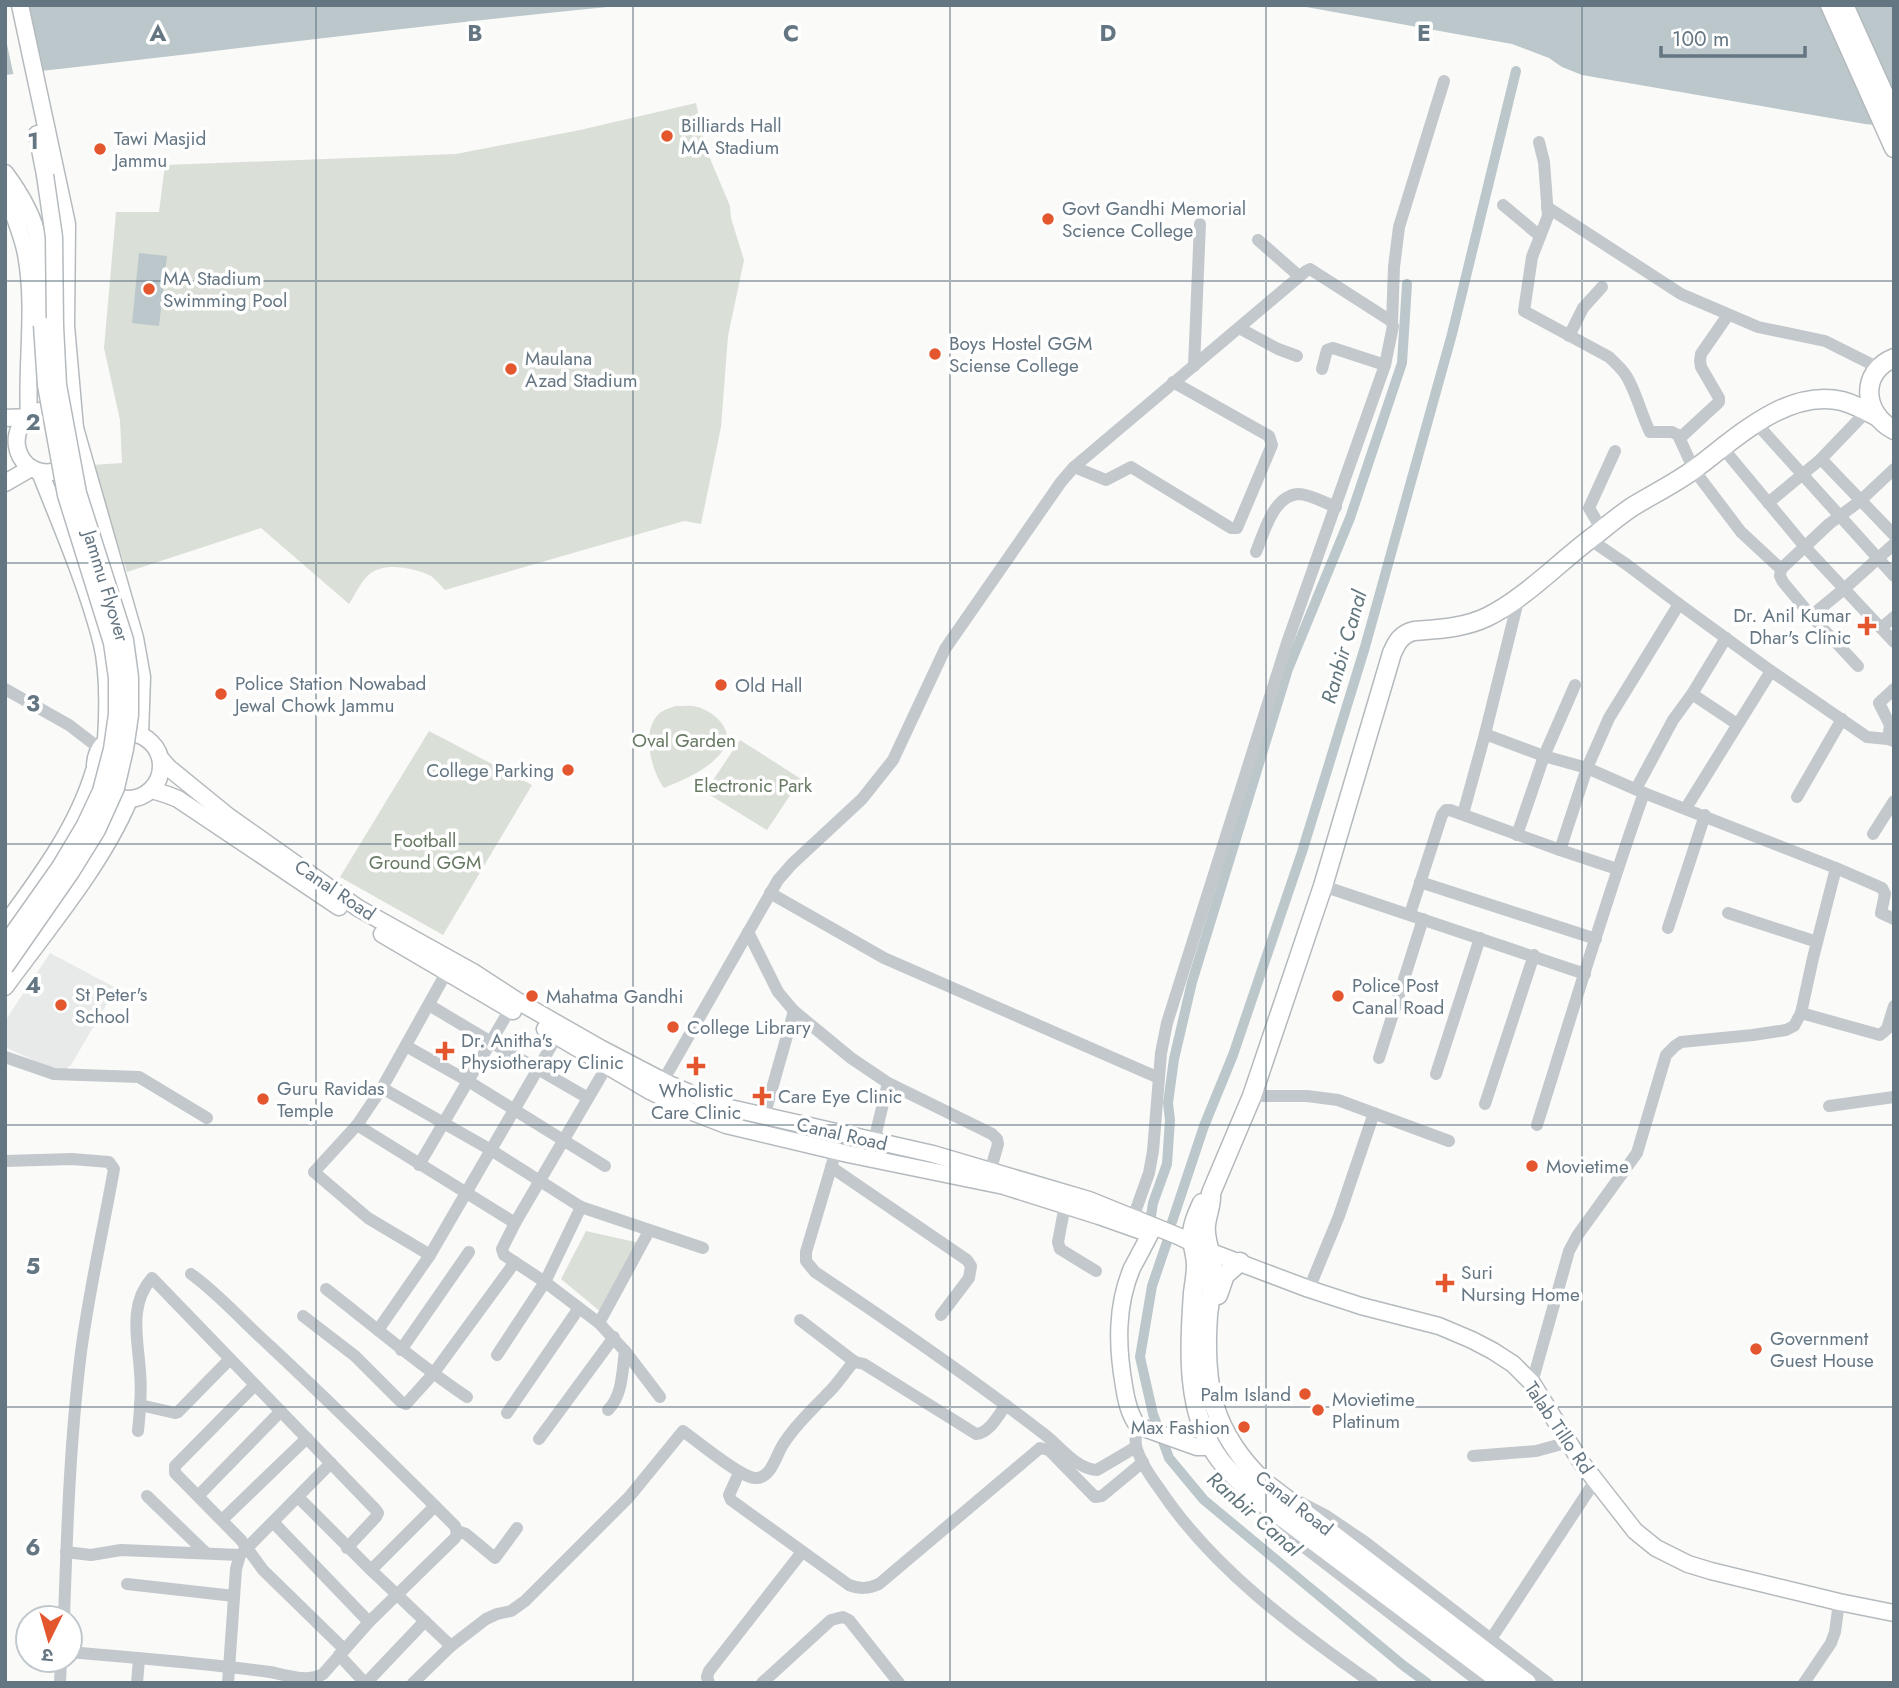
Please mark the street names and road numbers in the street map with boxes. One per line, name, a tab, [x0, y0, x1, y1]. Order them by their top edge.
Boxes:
street label: Jammu Flyover	[75, 524, 136, 646]
street label: Canal Road	[289, 853, 381, 927]
street label: Canal Road	[794, 1110, 890, 1158]
street label: Talab Tillo Rd	[1518, 1376, 1600, 1480]
street label: Canal Road	[1249, 1464, 1339, 1542]

